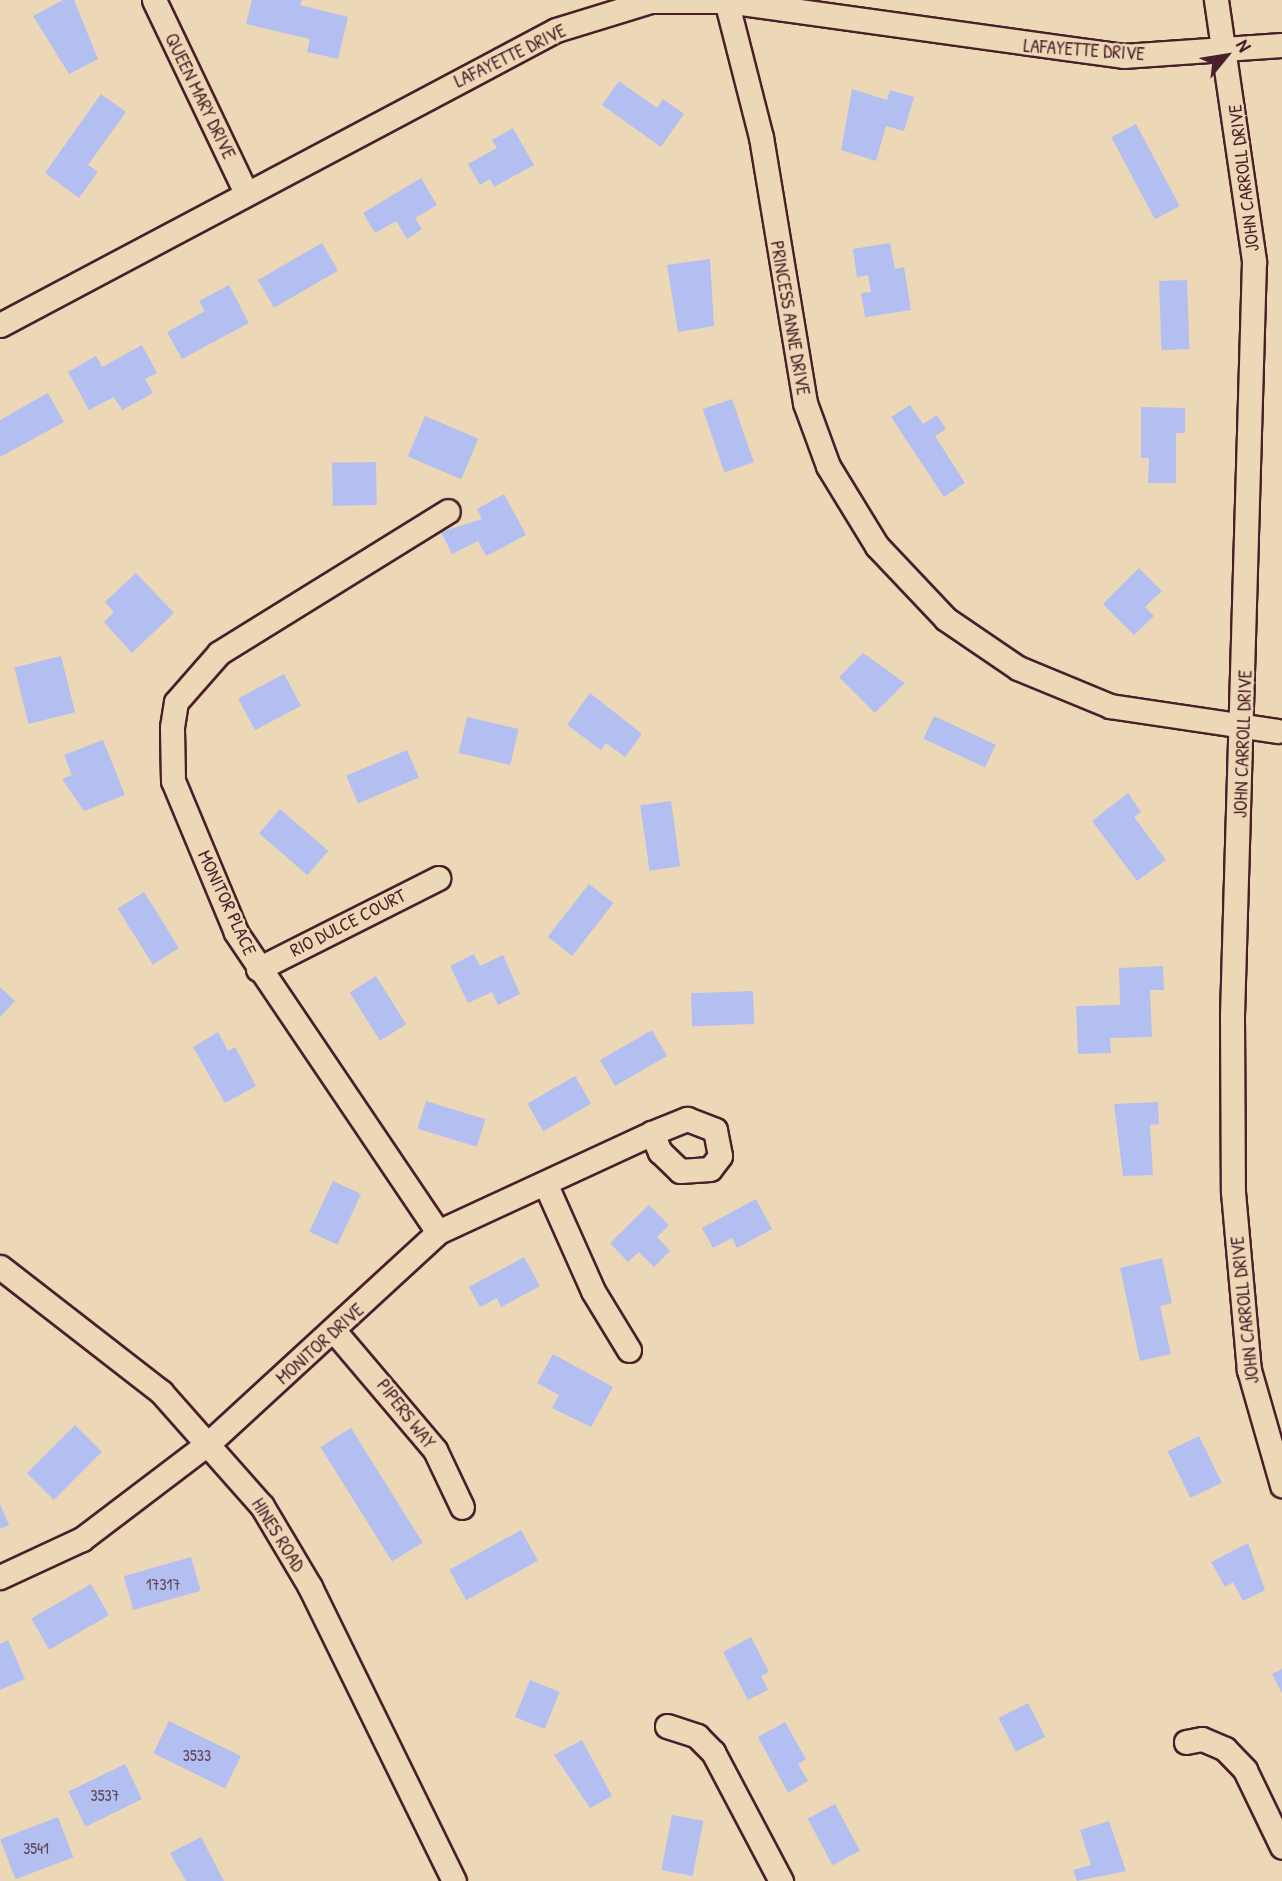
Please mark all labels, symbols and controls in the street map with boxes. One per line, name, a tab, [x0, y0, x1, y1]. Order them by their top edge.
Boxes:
street label: LAFAYETTE DRIVE	[451, 19, 569, 93]
north arrow	[1191, 21, 1261, 91]
street label: QUEEN MARY DRIVE	[160, 29, 240, 163]
street label: LAFAYETTE DRIVE	[1023, 34, 1145, 66]
text: N	[1230, 35, 1258, 56]
street label: JOHN CARROLL DRIVE	[1224, 103, 1264, 253]
street label: PRINCESS ANNE DRIVE	[765, 239, 815, 397]
street label: JOHN CARROLL DRIVE	[1229, 670, 1257, 818]
street label: MONITOR PLACE	[193, 847, 261, 959]
street label: RIO DULCE COURT	[286, 884, 410, 962]
street label: JOHN CARROLL DRIVE	[1226, 1235, 1264, 1385]
street label: MONITOR DRIVE	[271, 1299, 369, 1389]
street label: PIPERS WAY	[372, 1375, 440, 1453]
street label: HINES ROAD	[246, 1494, 310, 1576]
house number: 17317	[146, 1574, 180, 1594]
house number: 3533	[183, 1745, 211, 1765]
house number: 3537	[90, 1785, 120, 1805]
house number: 3541	[23, 1838, 49, 1858]

